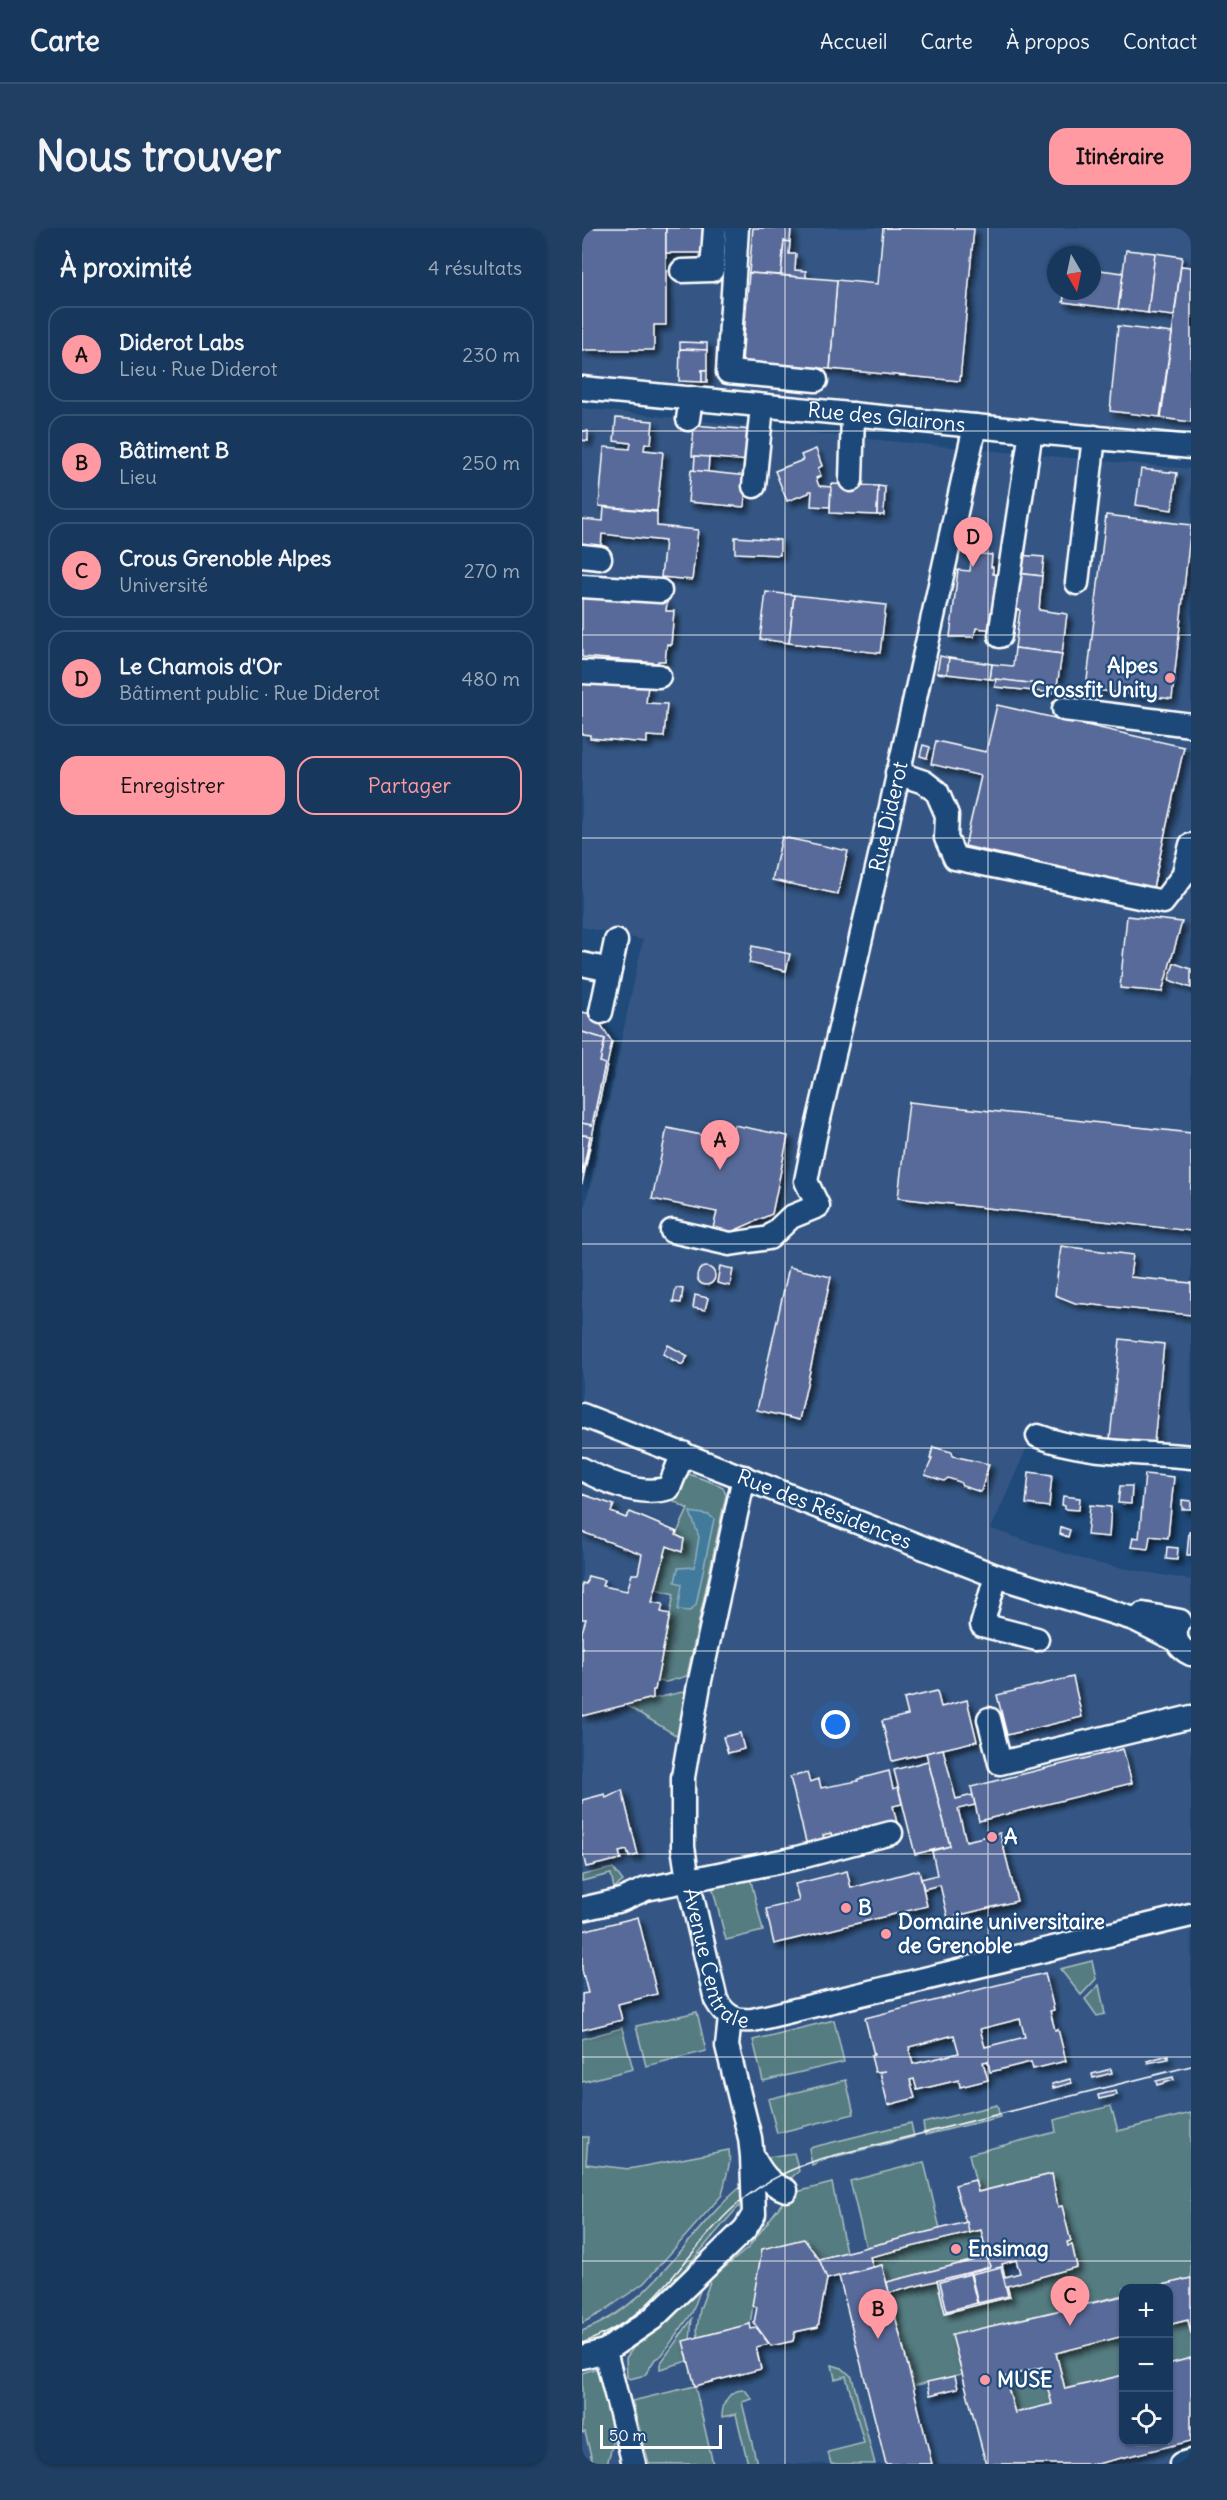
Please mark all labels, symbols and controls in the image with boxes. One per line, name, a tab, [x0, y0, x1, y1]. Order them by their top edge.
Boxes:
text: Carte	[30, 23, 100, 59]
text: Accueil	[820, 28, 888, 55]
text: Carte	[921, 28, 973, 55]
text: À propos	[1006, 28, 1090, 55]
text: Contact	[1123, 28, 1197, 55]
button: Itinéraire	[1049, 128, 1191, 185]
text: Nous trouver	[36, 130, 281, 182]
north arrow	[1047, 246, 1101, 300]
text: À proximité	[60, 251, 192, 284]
text: 4 résultats	[428, 255, 522, 280]
text: Diderot Labs	[119, 328, 244, 356]
text: A	[75, 342, 88, 367]
text: 230 m	[462, 342, 520, 367]
text: Lieu · Rue Diderot	[119, 356, 277, 381]
street label: Rue des Glairons	[806, 396, 967, 438]
text: Bâtiment B	[119, 436, 229, 464]
text: B	[75, 450, 88, 475]
text: 250 m	[462, 450, 520, 475]
text: Lieu	[119, 464, 157, 489]
pin: D	[954, 518, 992, 567]
text: Crous Grenoble Alpes	[119, 544, 331, 572]
text: C	[75, 558, 88, 583]
text: 270 m	[464, 558, 520, 583]
text: Université	[119, 572, 208, 597]
text: Le Chamois d'Or	[119, 652, 282, 680]
place label: Alpes Crossfit Unity	[1031, 652, 1158, 703]
text: D	[74, 666, 89, 691]
text: 480 m	[461, 666, 520, 691]
marker: Alpes Crossfit Unity	[1163, 671, 1177, 685]
text: Bâtiment public · Rue Diderot	[119, 680, 380, 705]
button: Enregistrer	[60, 756, 285, 815]
button: Partager	[297, 756, 522, 815]
street label: Rue Diderot	[863, 759, 914, 874]
pin: A	[700, 1120, 740, 1170]
street label: Rue des Résidences	[733, 1463, 916, 1555]
your location	[821, 1710, 850, 1739]
place label: A	[1004, 1823, 1018, 1850]
marker: A	[985, 1830, 999, 1844]
street label: Avenue Centrale	[677, 1885, 750, 2034]
place label: B	[858, 1894, 872, 1921]
marker: B	[839, 1901, 853, 1915]
place label: Domaine universitaire de Grenoble	[898, 1908, 1105, 1959]
marker: Domaine universitaire de Grenoble	[879, 1927, 893, 1941]
place label: Ensimag	[968, 2235, 1049, 2262]
marker: Ensimag	[949, 2242, 963, 2256]
pin: C	[1050, 2276, 1090, 2326]
map controls	[1119, 2284, 1173, 2446]
button: +	[1119, 2284, 1173, 2338]
pin: B	[858, 2290, 898, 2339]
button: −	[1119, 2338, 1173, 2392]
place label: MUSE	[997, 2366, 1052, 2393]
marker: MUSE	[978, 2373, 992, 2387]
button: locate	[1119, 2392, 1173, 2446]
scale bar	[600, 2422, 722, 2450]
text: 50 m	[609, 2425, 647, 2445]

